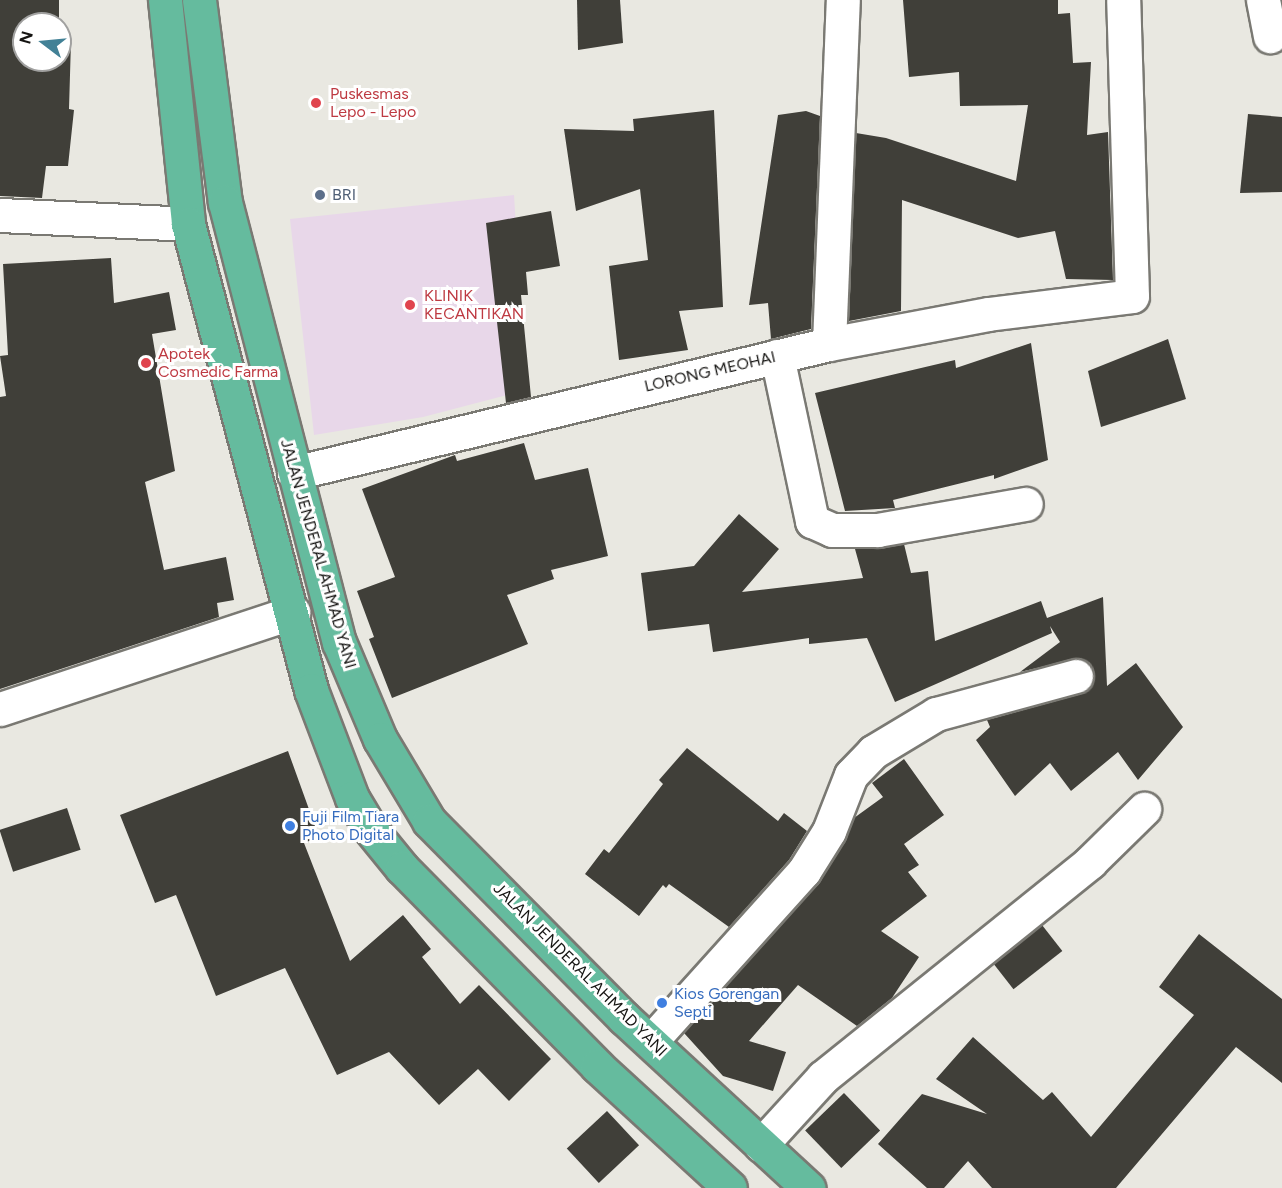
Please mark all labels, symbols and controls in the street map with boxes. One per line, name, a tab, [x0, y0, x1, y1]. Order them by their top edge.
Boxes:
north arrow	[12, 12, 72, 72]
text: N	[15, 29, 37, 46]
place label: Puskesmas Lepo - Lepo	[330, 84, 416, 122]
marker: Puskesmas Lepo - Lepo	[307, 94, 325, 112]
place label: BRI	[332, 185, 356, 205]
marker: BRI	[313, 188, 327, 202]
place label: KLINIK KECANTIKAN	[424, 286, 524, 324]
marker: KLINIK KECANTIKAN	[401, 296, 419, 314]
place label: Apotek Cosmedic Farma	[158, 344, 278, 382]
street label: LORONG MEOHAI	[643, 348, 777, 396]
marker: Apotek Cosmedic Farma	[139, 356, 153, 370]
street label: JALAN JENDERAL AHMAD YANI	[276, 437, 360, 671]
place label: Fuji Film Tiara Photo Digital	[302, 807, 399, 845]
marker: Fuji Film Tiara Photo Digital	[283, 819, 297, 833]
street label: JALAN JENDERAL AHMAD YANI	[489, 879, 671, 1061]
place label: Kios Gorengan Septi	[674, 984, 779, 1022]
marker: Kios Gorengan Septi	[655, 996, 669, 1010]

